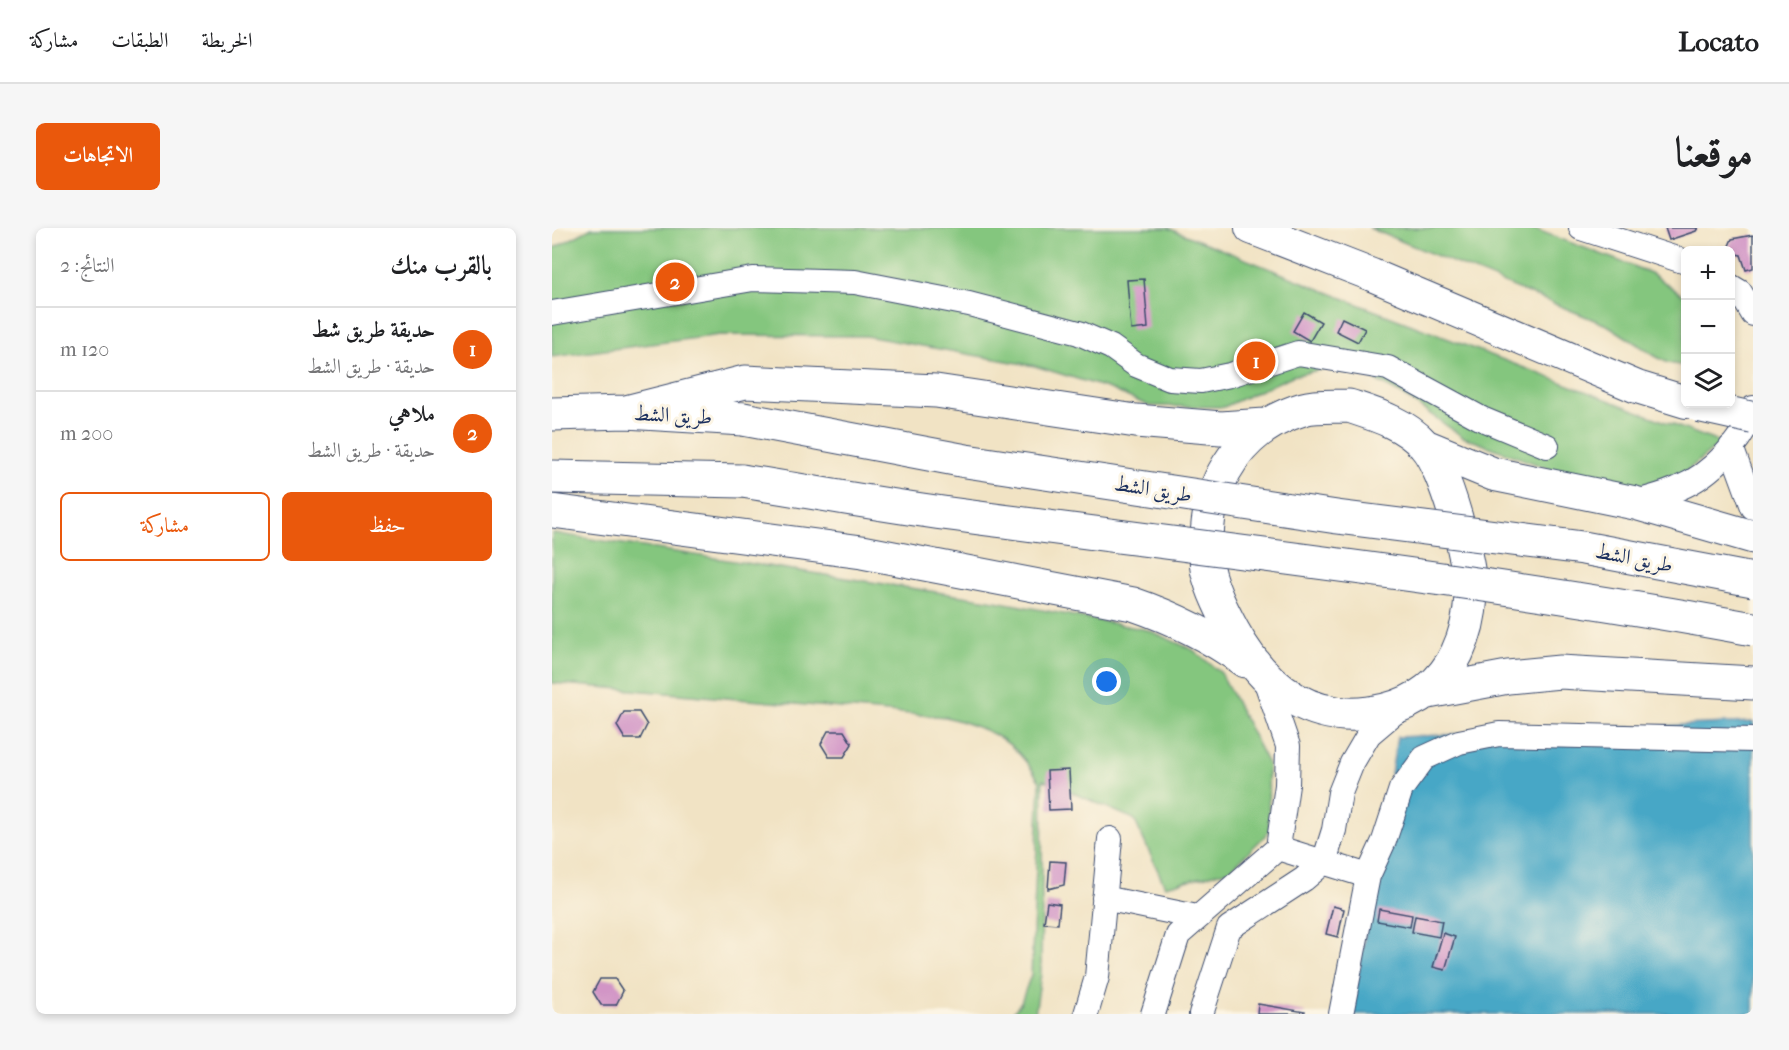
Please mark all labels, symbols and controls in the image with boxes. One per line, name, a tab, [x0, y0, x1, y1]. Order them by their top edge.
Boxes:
text: Locato	[1678, 25, 1759, 58]
text: مشاركة	[30, 28, 78, 52]
text: الطبقات	[111, 28, 168, 52]
text: الخريطة	[201, 28, 253, 52]
button: الاتجاهات	[36, 123, 160, 190]
text: موقعنا	[1675, 128, 1753, 177]
map controls	[1681, 246, 1735, 408]
button: +	[1681, 246, 1735, 300]
text: بالقرب منك	[390, 250, 492, 281]
text: النتائج: 2	[60, 254, 115, 277]
pin: 2	[656, 260, 694, 304]
button: −	[1681, 300, 1735, 354]
text: حديقة طريق شط	[312, 317, 435, 343]
text: 120 m	[60, 338, 109, 361]
text: 1	[469, 338, 476, 361]
pin: 1	[1236, 338, 1276, 384]
button: layers	[1681, 354, 1735, 408]
text: حديقة · طريق الشط	[307, 355, 435, 378]
text: ملاهي	[389, 401, 435, 427]
street label: طريق الشط	[633, 401, 713, 430]
text: 200 m	[60, 422, 113, 445]
text: 2	[467, 422, 478, 445]
text: حديقة · طريق الشط	[307, 439, 435, 462]
street label: طريق الشط	[1112, 471, 1194, 508]
button: مشاركة	[60, 492, 270, 561]
button: حفظ	[282, 492, 492, 561]
street label: طريق الشط	[1593, 539, 1675, 578]
your location	[1092, 667, 1121, 696]

